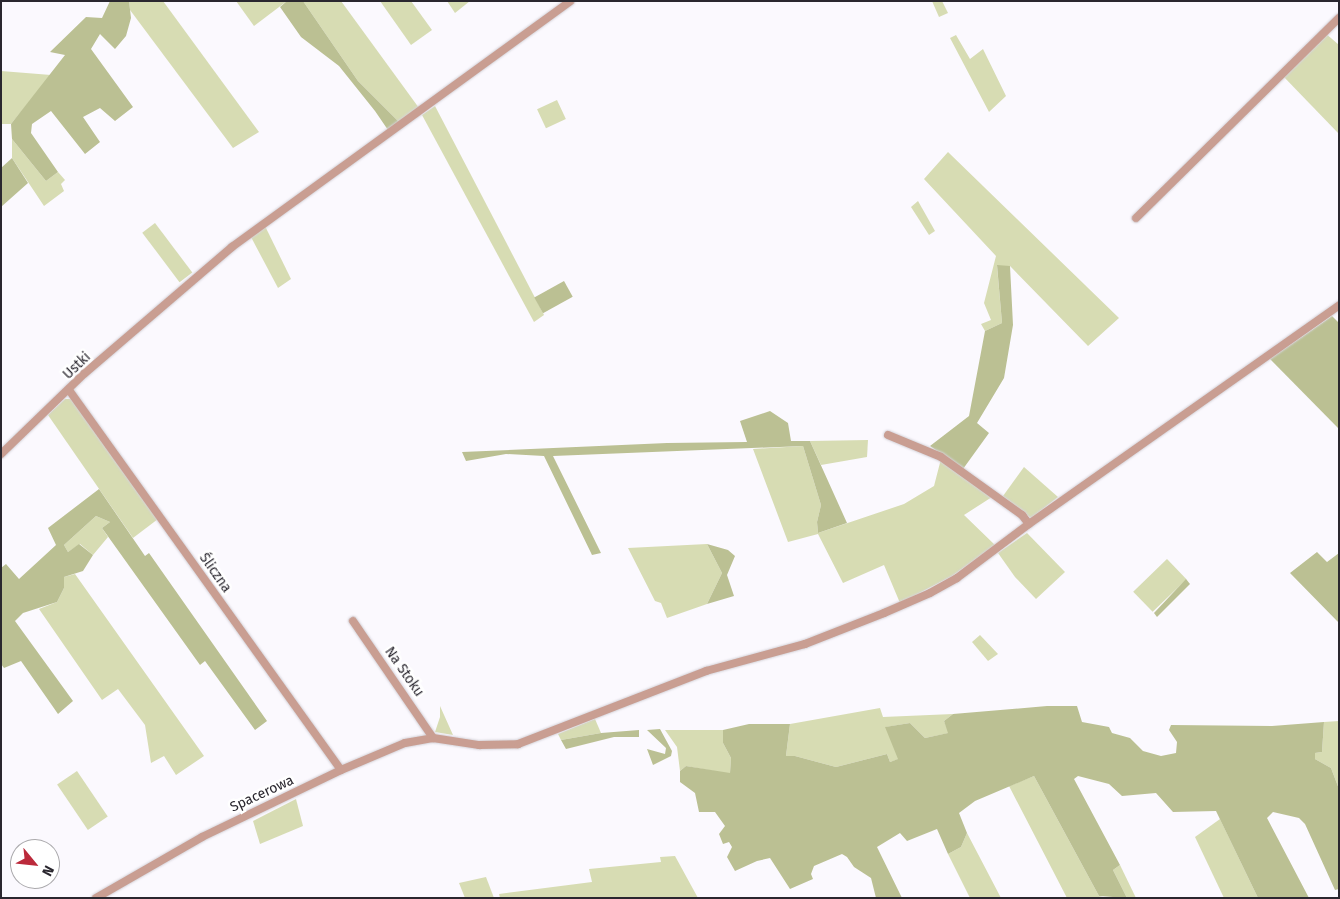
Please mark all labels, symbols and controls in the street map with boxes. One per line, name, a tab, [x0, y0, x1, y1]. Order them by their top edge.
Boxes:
street label: Ustki	[60, 349, 94, 383]
street label: Śliczna	[195, 550, 235, 596]
street label: Na Stoku	[381, 644, 427, 700]
street label: Spacerowa	[228, 772, 296, 816]
north arrow	[10, 839, 60, 889]
text: N	[38, 863, 57, 879]

